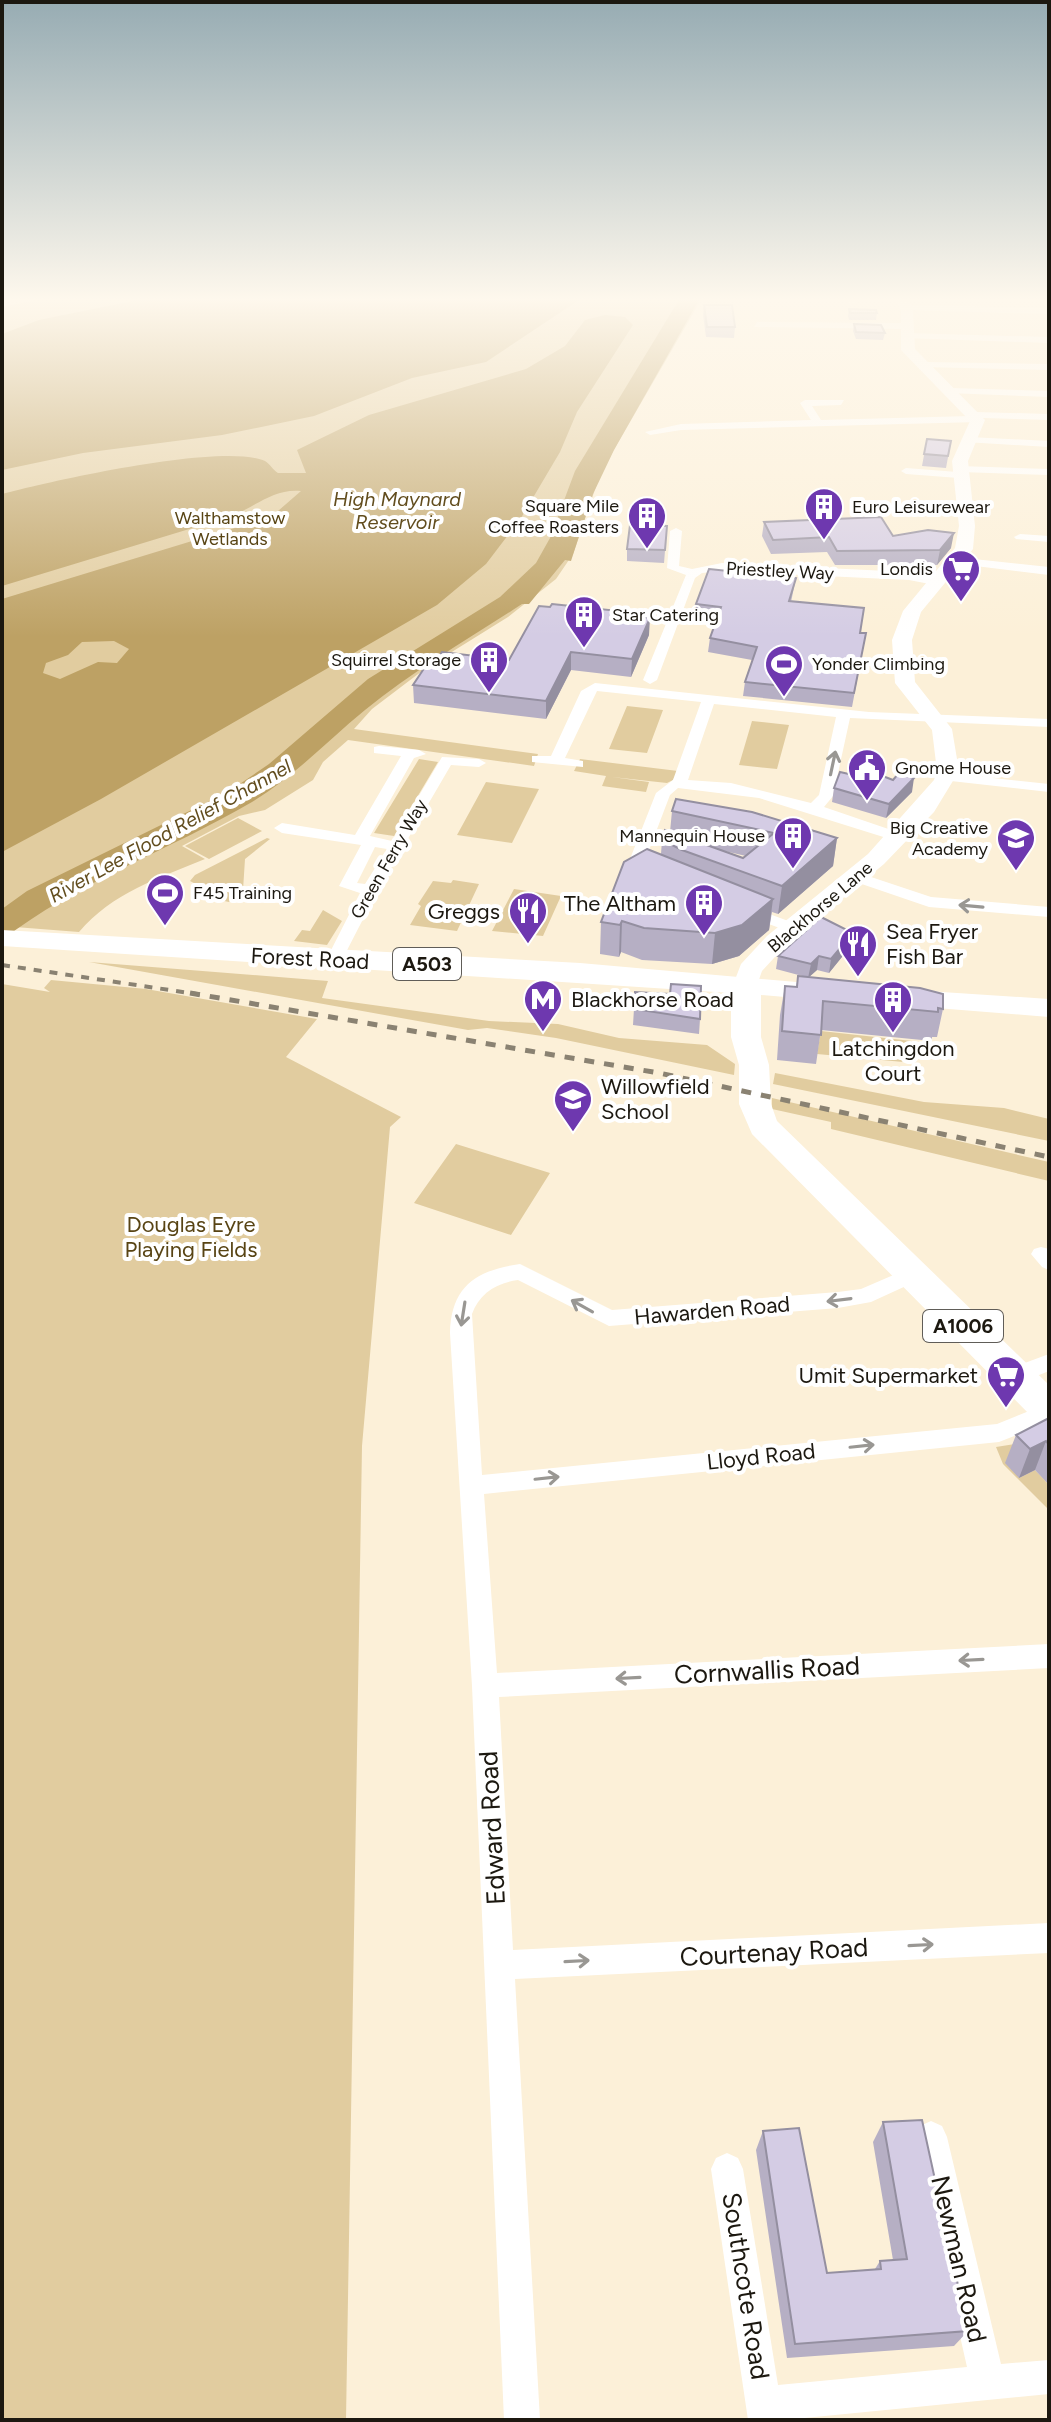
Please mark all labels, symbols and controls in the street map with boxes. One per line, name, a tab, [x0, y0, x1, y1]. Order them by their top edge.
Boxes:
building icon: Euro Leisurewear	[803, 486, 845, 541]
water label: High Maynard Reservoir	[333, 487, 461, 534]
place label: Square Mile Coffee Roasters	[488, 495, 619, 538]
building icon: Square Mile Coffee Roasters	[626, 495, 668, 550]
place label: Euro Leisurewear	[852, 496, 990, 518]
park label: Walthamstow Wetlands	[175, 507, 285, 550]
supermarket icon: Londis	[940, 548, 982, 603]
street label: Priestley Way	[725, 557, 835, 585]
place label: Londis	[880, 558, 933, 580]
building icon: Star Catering	[563, 594, 605, 649]
place label: Star Catering	[612, 604, 719, 626]
building icon: Squirrel Storage	[468, 639, 510, 694]
sports icon: Yonder Climbing	[763, 643, 805, 698]
place label: Squirrel Storage	[331, 649, 461, 671]
place label: Yonder Climbing	[812, 653, 945, 675]
public building icon: Gnome House	[846, 747, 888, 802]
one-way arrow	[826, 751, 841, 777]
water label: River Lee Flood Relief Channel	[45, 754, 296, 908]
place label: Gnome House	[895, 757, 1011, 779]
street label: Green Ferry Way	[346, 795, 432, 923]
building icon: Mannequin House	[772, 815, 814, 870]
place label: Big Creative Academy	[890, 817, 989, 860]
school or university icon: Big Creative Academy	[995, 817, 1037, 872]
place label: Mannequin House	[619, 825, 765, 847]
street label: Blackhorse Lane	[763, 857, 877, 957]
sports icon: F45 Training	[144, 872, 186, 927]
place label: F45 Training	[193, 882, 292, 904]
building icon: The Altham	[683, 882, 725, 937]
restaurant icon: Greggs	[507, 890, 549, 945]
place label: The Altham	[564, 890, 676, 917]
place label: Greggs	[428, 898, 500, 925]
one-way arrow	[958, 898, 985, 913]
place label: Sea Fryer Fish Bar	[886, 918, 979, 970]
restaurant icon: Sea Fryer Fish Bar	[837, 923, 879, 978]
street label: Forest Road	[250, 942, 370, 975]
road number: A503	[393, 948, 461, 980]
metro station icon: Blackhorse Road	[522, 978, 564, 1033]
building icon: Latchingdon Court	[872, 979, 914, 1034]
place label: Blackhorse Road	[571, 986, 734, 1013]
place label: Latchingdon Court	[831, 1035, 955, 1087]
place label: Willowfield School	[601, 1073, 710, 1125]
school or university icon: Willowfield School	[552, 1078, 594, 1133]
park label: Douglas Eyre Playing Fields	[125, 1211, 257, 1263]
street label: Hawarden Road	[633, 1290, 791, 1331]
one-way arrow	[826, 1292, 852, 1307]
one-way arrow	[571, 1298, 594, 1314]
one-way arrow	[455, 1300, 470, 1326]
road number: A1006	[923, 1310, 1003, 1342]
supermarket icon: Umit Supermarket	[985, 1354, 1027, 1409]
place label: Umit Supermarket	[798, 1362, 978, 1389]
street label: Lloyd Road	[705, 1437, 817, 1476]
one-way arrow	[848, 1439, 875, 1454]
one-way arrow	[533, 1470, 560, 1485]
street label: Cornwallis Road	[673, 1649, 861, 1691]
one-way arrow	[958, 1652, 985, 1667]
one-way arrow	[615, 1671, 642, 1686]
street label: Edward Road	[472, 1750, 512, 1906]
street label: Courtenay Road	[679, 1931, 869, 1973]
one-way arrow	[907, 1937, 934, 1952]
one-way arrow	[563, 1953, 590, 1968]
street label: Newman Road	[924, 2172, 994, 2346]
street label: Southcote Road	[715, 2190, 777, 2382]

